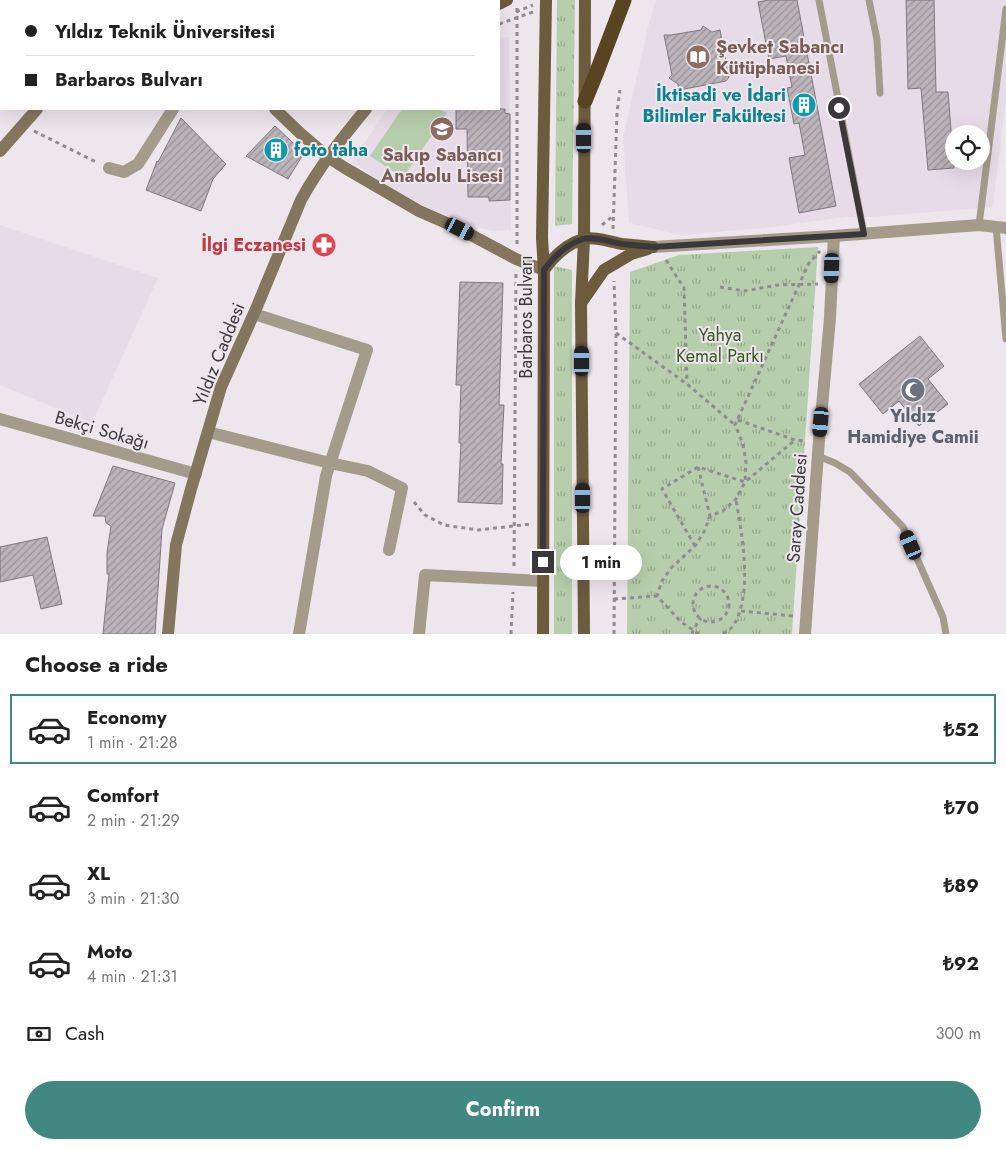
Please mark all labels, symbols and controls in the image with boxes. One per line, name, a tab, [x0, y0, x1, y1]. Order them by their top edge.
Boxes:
text: Yıldız Teknik Üniversitesi	[55, 18, 275, 45]
place label: Şevket Sabancı Kütüphanesi	[716, 34, 844, 81]
library icon: Şevket Sabancı Kütüphanesi	[685, 44, 711, 70]
text: Barbaros Bulvarı	[55, 66, 203, 93]
place label: İktisadi ve İdari Bilimler Fakültesi	[643, 82, 786, 129]
building icon: İktisadi ve İdari Bilimler Fakültesi	[791, 92, 817, 118]
route start	[828, 97, 850, 119]
school or university icon: Sakıp Sabancı Anadolu Lisesi	[429, 116, 455, 142]
car	[576, 123, 591, 153]
map controls	[945, 125, 990, 170]
button: locate	[945, 125, 990, 170]
building icon: foto taha	[263, 137, 289, 163]
place label: foto taha	[294, 137, 368, 163]
place label: Sakıp Sabancı Anadolu Lisesi	[380, 142, 503, 189]
car	[443, 216, 476, 242]
place label: İlgi Eczanesi	[201, 232, 306, 258]
pharmacy icon: İlgi Eczanesi	[311, 232, 337, 258]
car	[823, 253, 840, 283]
street label: Barbaros Bulvarı	[513, 255, 539, 379]
street label: Yıldız Caddesi	[187, 299, 251, 409]
park label: Yahya Kemal Parkı	[676, 322, 764, 369]
car	[574, 346, 589, 376]
mosque icon: Yıldız Hamidiye Camii	[900, 377, 926, 403]
place label: Yıldız Hamidiye Camii	[847, 403, 979, 450]
street label: Bekçi Sokağı	[52, 404, 152, 456]
car	[812, 406, 829, 438]
street label: Saray Caddesi	[780, 453, 814, 563]
car	[575, 483, 590, 513]
car	[898, 528, 923, 562]
callout: 1 min	[560, 544, 643, 580]
route end	[532, 551, 554, 573]
text: 1 min	[581, 551, 621, 574]
text: Choose a ride	[25, 648, 168, 680]
text: Economy	[87, 704, 167, 731]
icon: car	[27, 707, 72, 752]
text: ₺52	[943, 716, 979, 743]
text: 1 min · 21:28	[87, 731, 177, 754]
text: Comfort	[87, 782, 159, 809]
icon: car	[27, 785, 72, 830]
text: ₺70	[944, 794, 979, 821]
text: 2 min · 21:29	[87, 809, 180, 832]
text: XL	[87, 860, 110, 887]
icon: car	[27, 863, 72, 908]
text: ₺89	[944, 872, 979, 899]
text: 3 min · 21:30	[87, 887, 179, 910]
text: Moto	[87, 938, 132, 965]
icon: car	[27, 941, 72, 986]
text: ₺92	[943, 950, 979, 977]
text: 4 min · 21:31	[87, 965, 178, 988]
icon: cash	[25, 1020, 53, 1048]
text: Cash	[65, 1020, 105, 1047]
text: 300 m	[936, 1022, 981, 1045]
button: Confirm	[25, 1081, 981, 1139]

